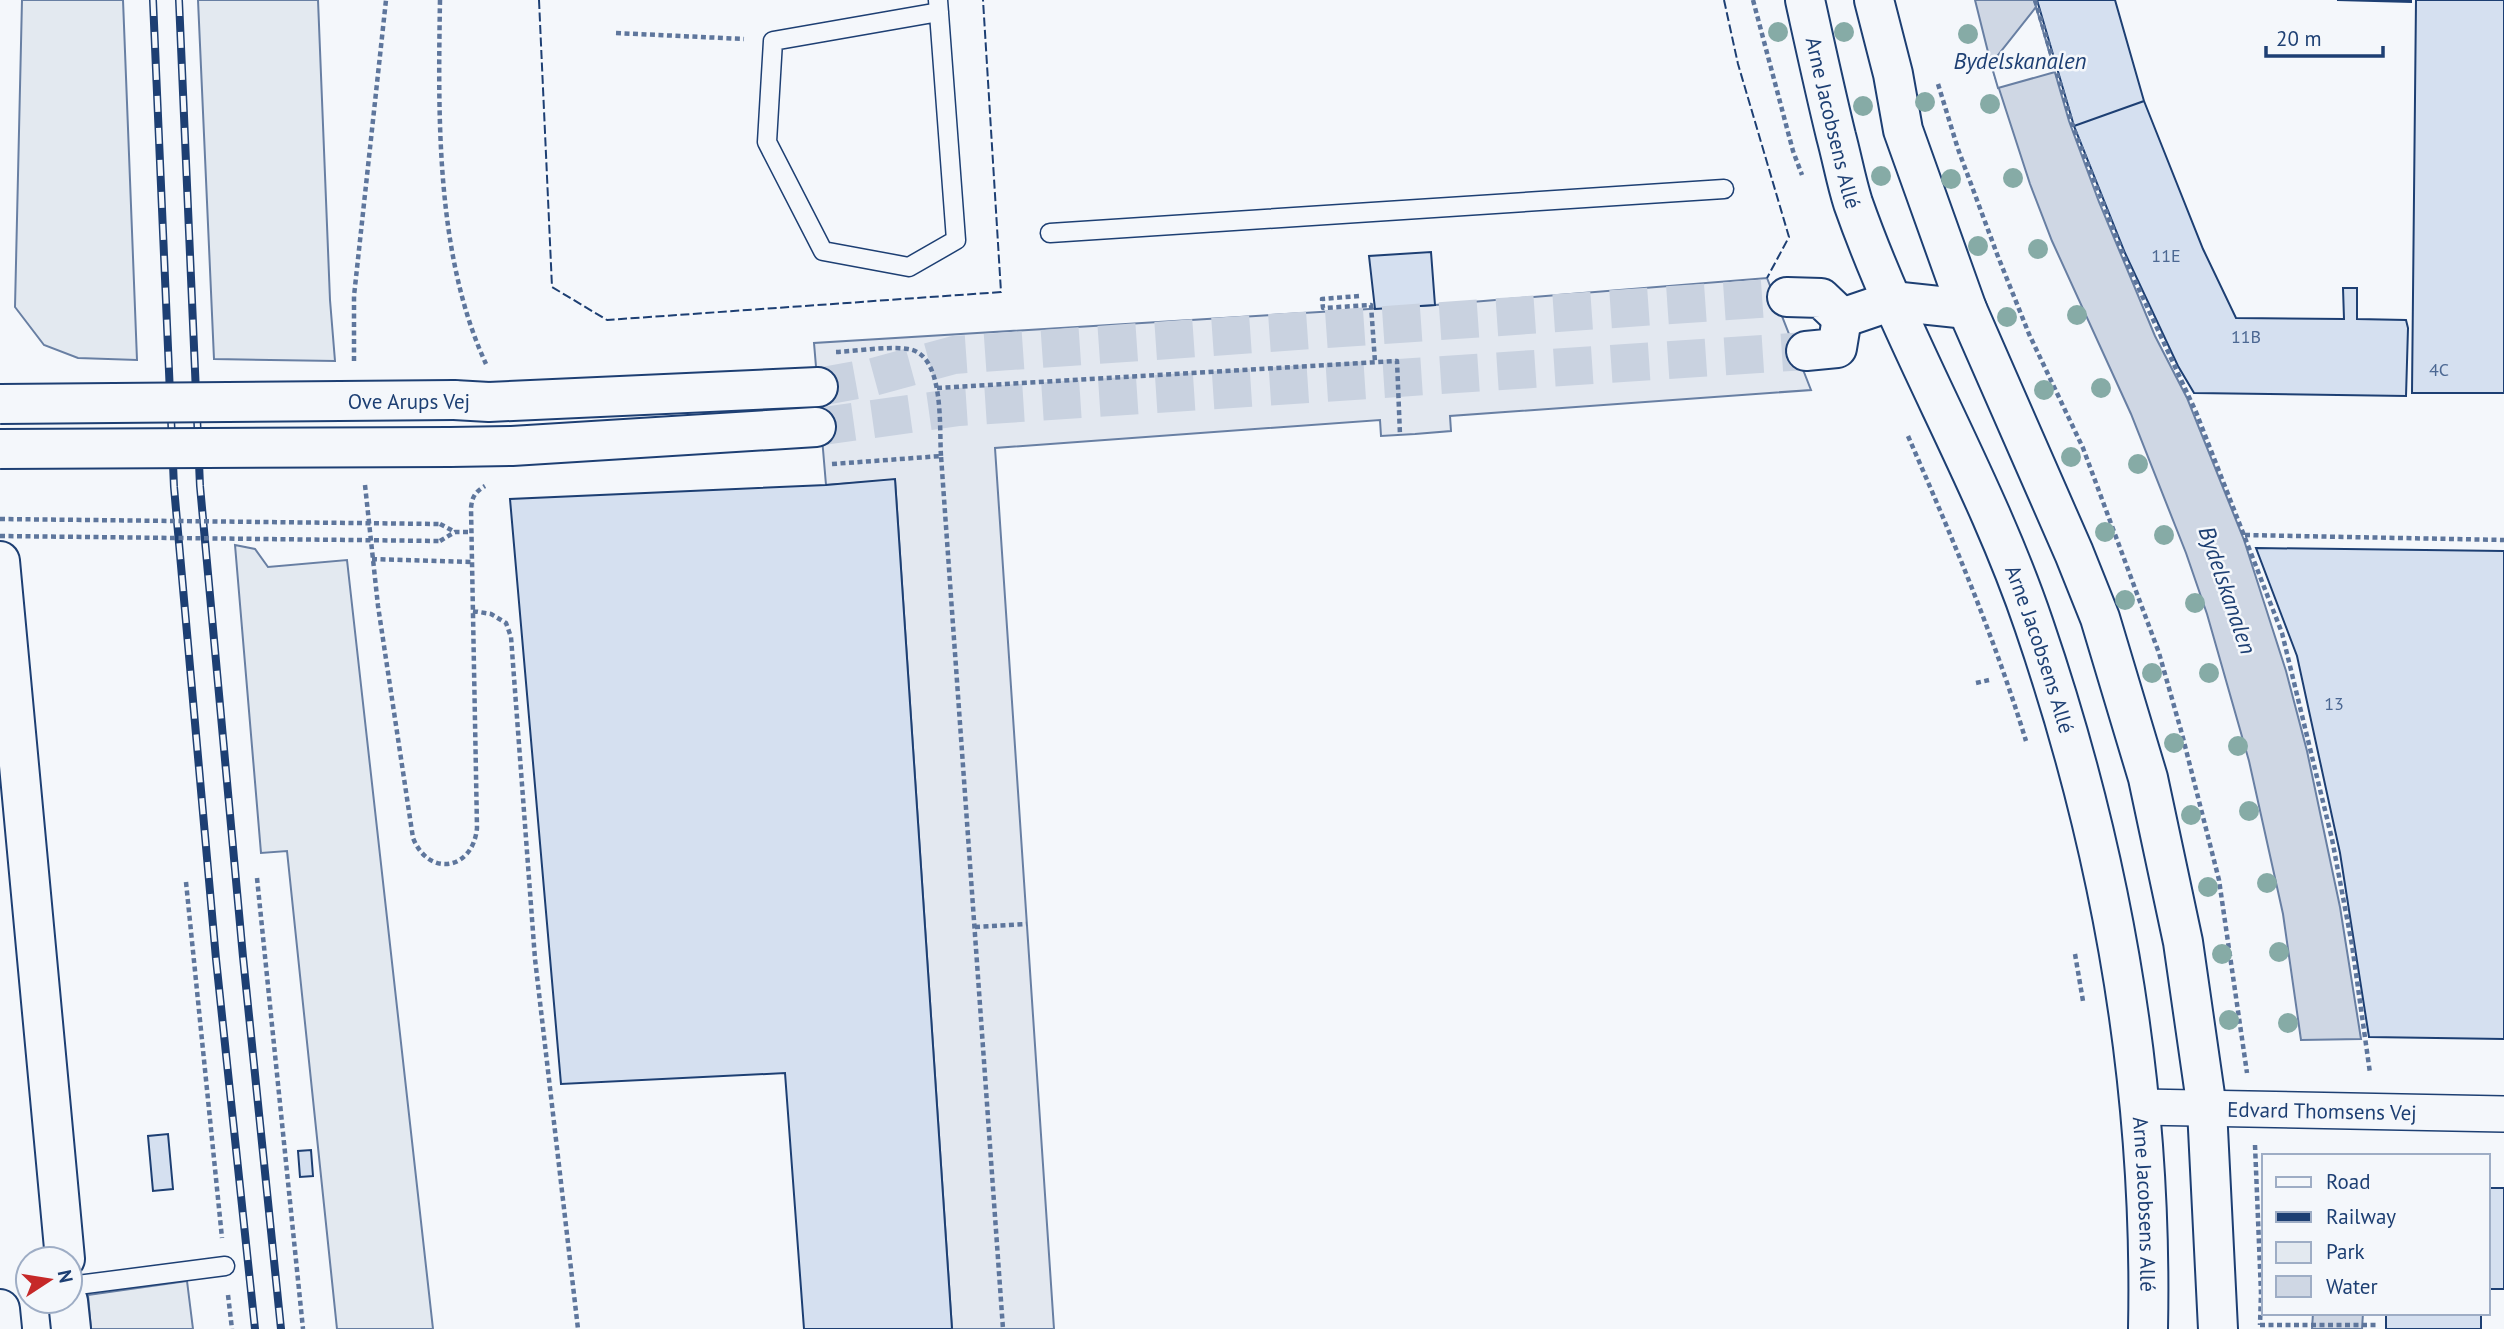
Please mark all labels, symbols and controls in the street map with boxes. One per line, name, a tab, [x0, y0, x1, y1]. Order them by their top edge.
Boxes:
scale bar	[2266, 14, 2383, 58]
text: 20 m	[2276, 25, 2322, 52]
street label: Arne Jacobsens Allé	[1800, 34, 1867, 212]
water label: Bydelskanalen	[1953, 46, 2087, 75]
house number: 11E	[2151, 244, 2181, 267]
house number: 11B	[2231, 325, 2261, 348]
house number: 4C	[2429, 358, 2449, 381]
street label: Ove Arups Vej	[348, 388, 470, 415]
water label: Bydelskanalen	[2193, 522, 2263, 658]
street label: Arne Jacobsens Allé	[2000, 561, 2081, 736]
house number: 13	[2324, 692, 2344, 715]
street label: Edvard Thomsens Vej	[2227, 1095, 2417, 1126]
street label: Arne Jacobsens Allé	[2127, 1115, 2162, 1292]
legend	[2262, 1154, 2490, 1315]
text: Road	[2326, 1168, 2370, 1195]
text: Railway	[2326, 1203, 2396, 1230]
text: Park	[2326, 1238, 2365, 1265]
north arrow	[14, 1245, 84, 1315]
text: N	[53, 1268, 79, 1285]
text: Water	[2326, 1273, 2378, 1300]

